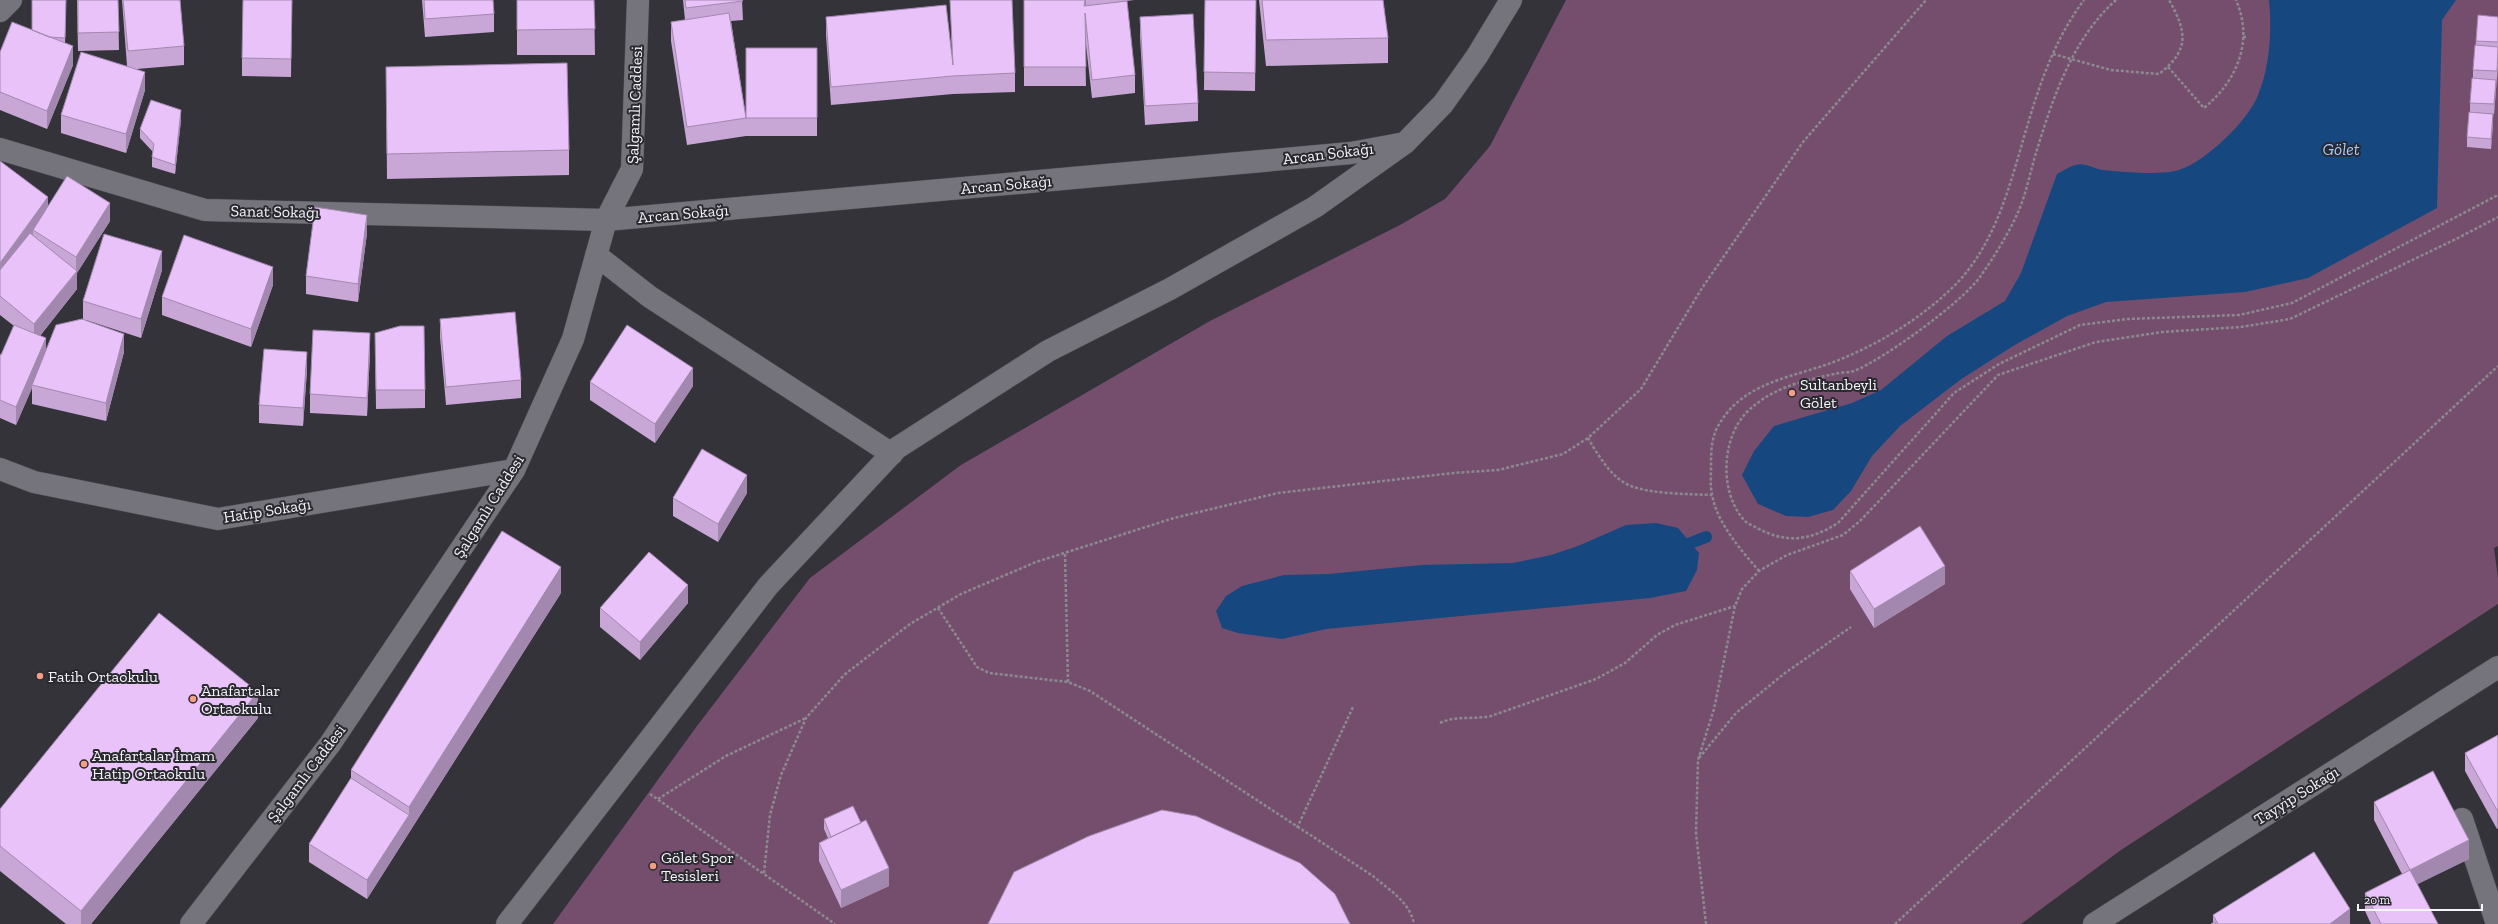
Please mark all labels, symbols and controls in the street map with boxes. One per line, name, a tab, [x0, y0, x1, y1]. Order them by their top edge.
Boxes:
street label: Şalgamlı Caddesi	[623, 45, 646, 164]
street label: Arcan Sokağı	[1282, 138, 1375, 168]
water label: Gölet	[2323, 139, 2360, 159]
street label: Arcan Sokağı	[960, 171, 1053, 198]
street label: Arcan Sokağı	[637, 200, 730, 227]
street label: Sanat Sokağı	[230, 201, 320, 222]
place label: Sultanbeyli Gölet	[1800, 375, 1878, 412]
marker: Sultanbeyli Gölet	[1787, 388, 1797, 398]
street label: Şalgamlı Caddesi	[449, 451, 528, 561]
street label: Hatip Sokağı	[222, 494, 313, 527]
place label: Fatih Ortaokulu	[48, 667, 158, 686]
marker: Fatih Ortaokulu	[35, 671, 45, 681]
place label: Anafartalar Ortaokulu	[201, 681, 280, 718]
marker: Anafartalar Ortaokulu	[188, 694, 198, 704]
street label: Şalgamlı Caddesi	[263, 720, 350, 826]
place label: Anafartalar İmam Hatip Ortaokulu	[92, 746, 215, 783]
marker: Anafartalar İmam Hatip Ortaokulu	[79, 759, 89, 769]
street label: Tayyip Sokağı	[2250, 762, 2343, 829]
place label: Gölet Spor Tesisleri	[661, 848, 734, 885]
marker: Gölet Spor Tesisleri	[648, 861, 658, 871]
scale bar	[2358, 886, 2482, 912]
text: 20 m	[2364, 893, 2391, 907]

